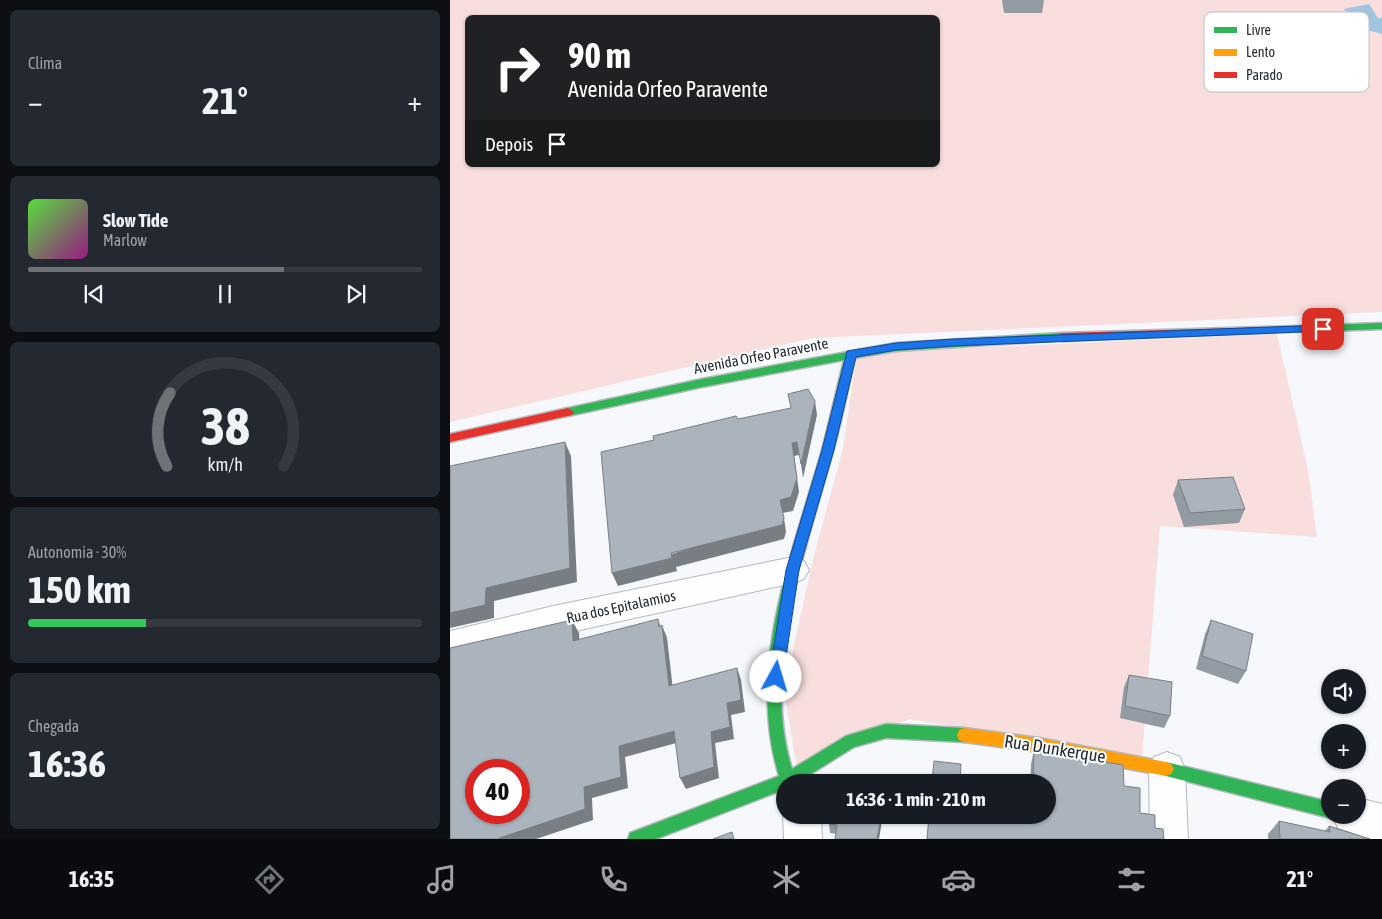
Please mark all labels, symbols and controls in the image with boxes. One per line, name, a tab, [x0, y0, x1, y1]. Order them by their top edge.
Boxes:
legend	[1204, 12, 1369, 92]
text: Livre	[1246, 22, 1271, 38]
icon: right	[485, 35, 550, 100]
text: 90 m	[568, 35, 631, 75]
text: Lento	[1246, 44, 1275, 60]
text: Clima	[28, 54, 62, 72]
text: Parado	[1246, 67, 1283, 83]
text: Avenida Orfeo Paravente	[568, 76, 768, 102]
text: 21°	[202, 79, 248, 122]
text: −	[28, 85, 43, 117]
text: +	[407, 85, 422, 117]
icon: arrive	[543, 130, 571, 158]
text: Depois	[485, 133, 533, 155]
text: Slow Tide	[103, 209, 168, 231]
text: Marlow	[103, 231, 147, 249]
icon: previous	[80, 280, 108, 308]
icon: pause	[211, 280, 239, 308]
icon: next	[342, 280, 370, 308]
pin	[1302, 308, 1344, 350]
icon: arrive	[1309, 315, 1337, 343]
street label: Avenida Orfeo Paravente	[692, 334, 830, 377]
text: 38	[201, 396, 249, 456]
text: km/h	[207, 454, 243, 475]
text: Autonomia · 30%	[28, 543, 126, 561]
text: 150 km	[28, 568, 131, 611]
street label: Rua dos Epitalamios	[565, 587, 677, 626]
position arrow	[749, 650, 801, 702]
map controls	[1321, 669, 1366, 824]
button: sound	[1321, 669, 1366, 714]
text: Chegada	[28, 717, 79, 735]
button: +	[1321, 724, 1366, 769]
street label: Rua Dunkerque	[1003, 730, 1107, 767]
text: 16:36	[28, 742, 106, 785]
speed limit sign: 40	[465, 759, 530, 824]
button: −	[1321, 779, 1366, 824]
text: 16:36 · 1 min · 210 m	[846, 788, 986, 810]
icon: directions	[252, 862, 287, 897]
icon: music	[424, 862, 459, 897]
icon: phone	[596, 862, 631, 897]
icon: climate	[769, 862, 804, 897]
icon: car	[941, 862, 976, 897]
icon: filters	[1114, 862, 1149, 897]
text: 16:35	[69, 866, 114, 892]
text: 21°	[1286, 866, 1313, 892]

